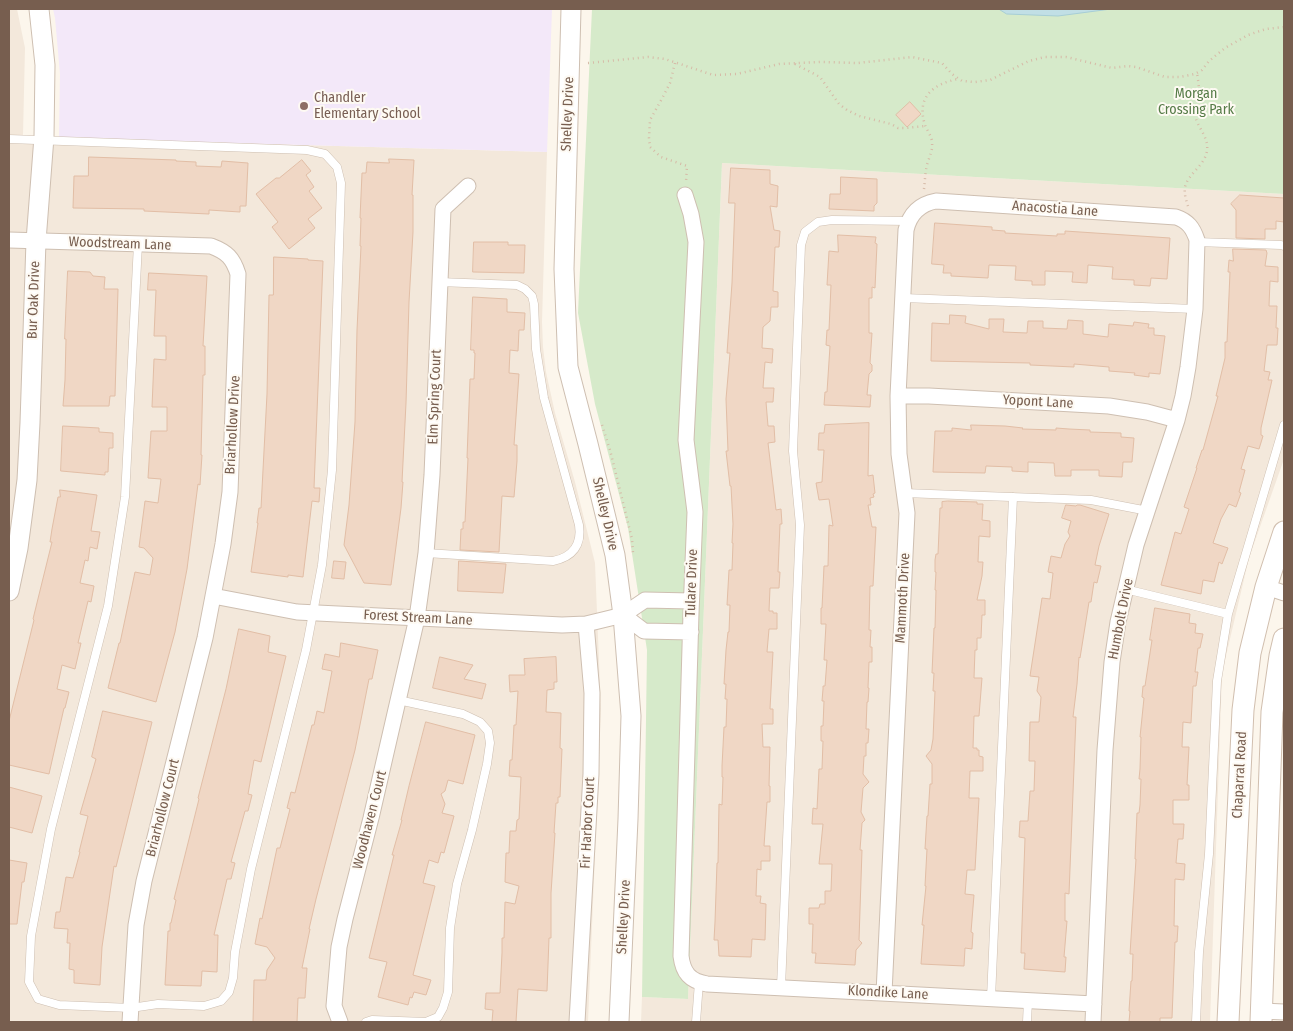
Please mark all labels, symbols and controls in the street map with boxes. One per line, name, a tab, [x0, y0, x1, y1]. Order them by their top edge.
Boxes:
street label: Shelley Drive	[558, 76, 578, 152]
park label: Morgan Crossing Park	[1158, 86, 1234, 118]
place label: Chandler Elementary School	[314, 90, 421, 122]
marker: Chandler Elementary School	[298, 100, 310, 112]
street label: Anacostia Lane	[1011, 198, 1099, 220]
street label: Woodstream Lane	[68, 234, 172, 254]
street label: Bur Oak Drive	[24, 261, 44, 339]
street label: Elm Spring Court	[425, 349, 445, 445]
street label: Briarhollow Drive	[222, 375, 244, 475]
street label: Yopont Lane	[1002, 392, 1074, 412]
street label: Shelley Drive	[588, 476, 622, 552]
street label: Tulare Drive	[682, 549, 702, 617]
street label: Mammoth Drive	[892, 552, 914, 644]
street label: Humbolt Drive	[1105, 577, 1137, 661]
street label: Forest Stream Lane	[363, 607, 473, 629]
street label: Chaparral Road	[1229, 731, 1251, 819]
street label: Briarhollow Court	[143, 757, 183, 859]
street label: Woodhaven Court	[350, 769, 390, 871]
street label: Fir Harbor Court	[577, 777, 599, 869]
street label: Shelley Drive	[614, 879, 634, 955]
street label: Klondike Lane	[847, 983, 929, 1003]

